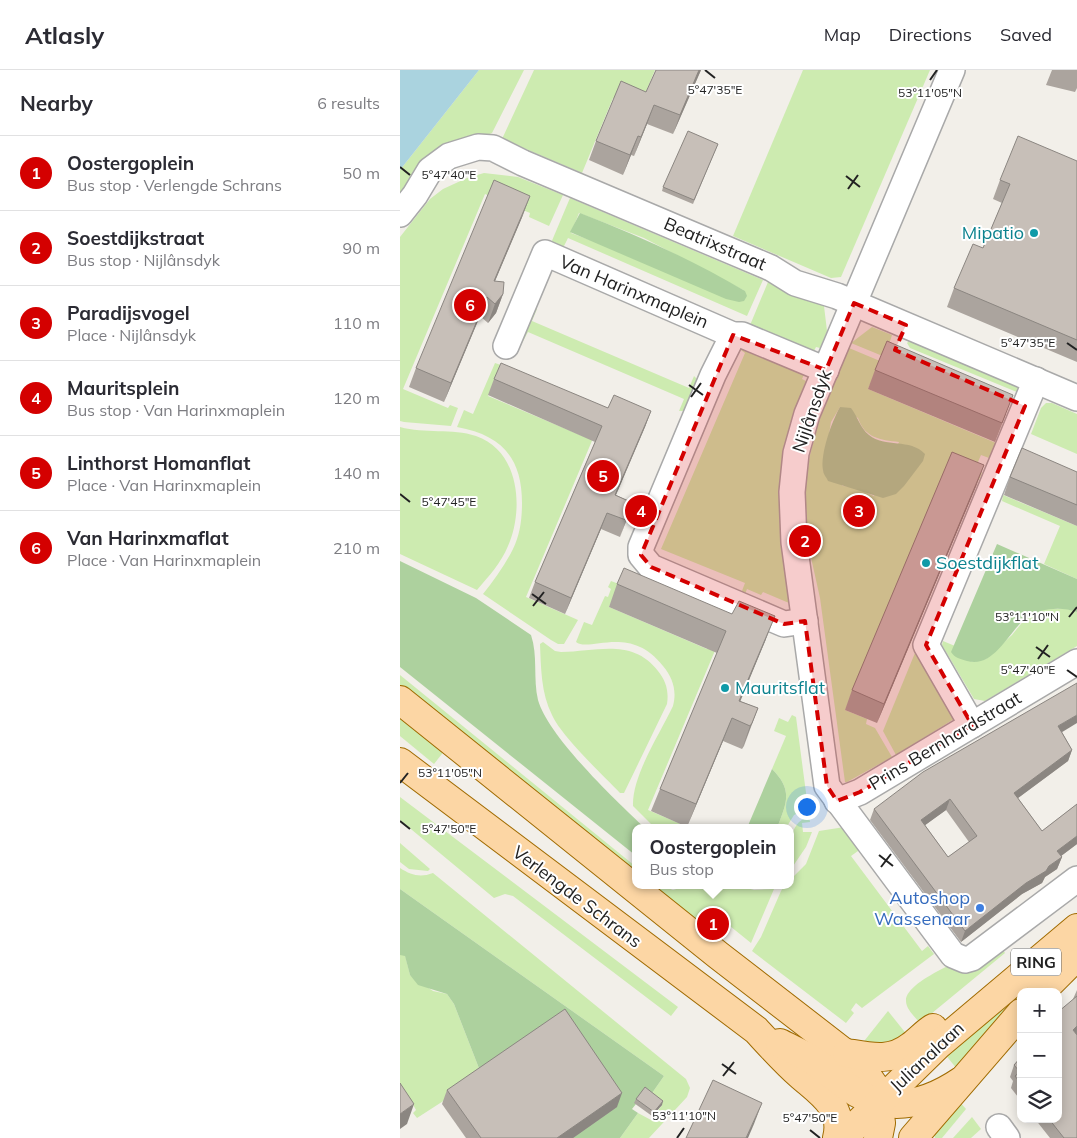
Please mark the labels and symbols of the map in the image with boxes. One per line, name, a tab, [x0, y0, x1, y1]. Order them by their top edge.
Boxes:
text: 5°47'35"E	[688, 82, 742, 97]
text: 53°11'05"N	[898, 85, 962, 100]
text: 5°47'40"E	[422, 167, 476, 182]
street label: Beatrixstraat	[661, 212, 770, 275]
place label: Mipatio	[962, 221, 1024, 244]
marker: Mipatio	[1028, 227, 1040, 239]
street label: Van Harinxmaplein	[556, 250, 712, 333]
pin: 6	[454, 286, 486, 324]
text: 5°47'35"E	[1001, 335, 1055, 350]
street label: Nijlânsdyk	[787, 366, 837, 455]
pin: 5	[587, 457, 619, 495]
pin: 4	[625, 492, 657, 530]
pin: 3	[843, 492, 875, 530]
text: 5°47'45"E	[422, 494, 476, 509]
pin: 2	[789, 522, 821, 560]
place label: Soestdijkflat	[936, 551, 1038, 574]
marker: Soestdijkflat	[920, 557, 932, 569]
text: 53°11'10"N	[995, 609, 1059, 624]
text: 5°47'40"E	[1001, 662, 1055, 677]
place label: Mauritsflat	[735, 676, 825, 699]
marker: Mauritsflat	[719, 682, 731, 694]
street label: Prins Bernhardstraat	[864, 686, 1025, 795]
text: 53°11'05"N	[418, 765, 482, 780]
your location	[794, 794, 820, 820]
text: 5°47'50"E	[422, 821, 476, 836]
street label: Verlengde Schrans	[508, 840, 647, 953]
place label: Autoshop Wassenaar	[874, 886, 970, 930]
marker: Autoshop Wassenaar	[974, 902, 986, 914]
pin: 1	[697, 905, 729, 943]
road number: RING	[1011, 949, 1061, 976]
street label: Julianalaan	[885, 1016, 969, 1097]
text: 53°11'10"N	[652, 1108, 716, 1123]
text: 5°47'50"E	[783, 1110, 837, 1125]

